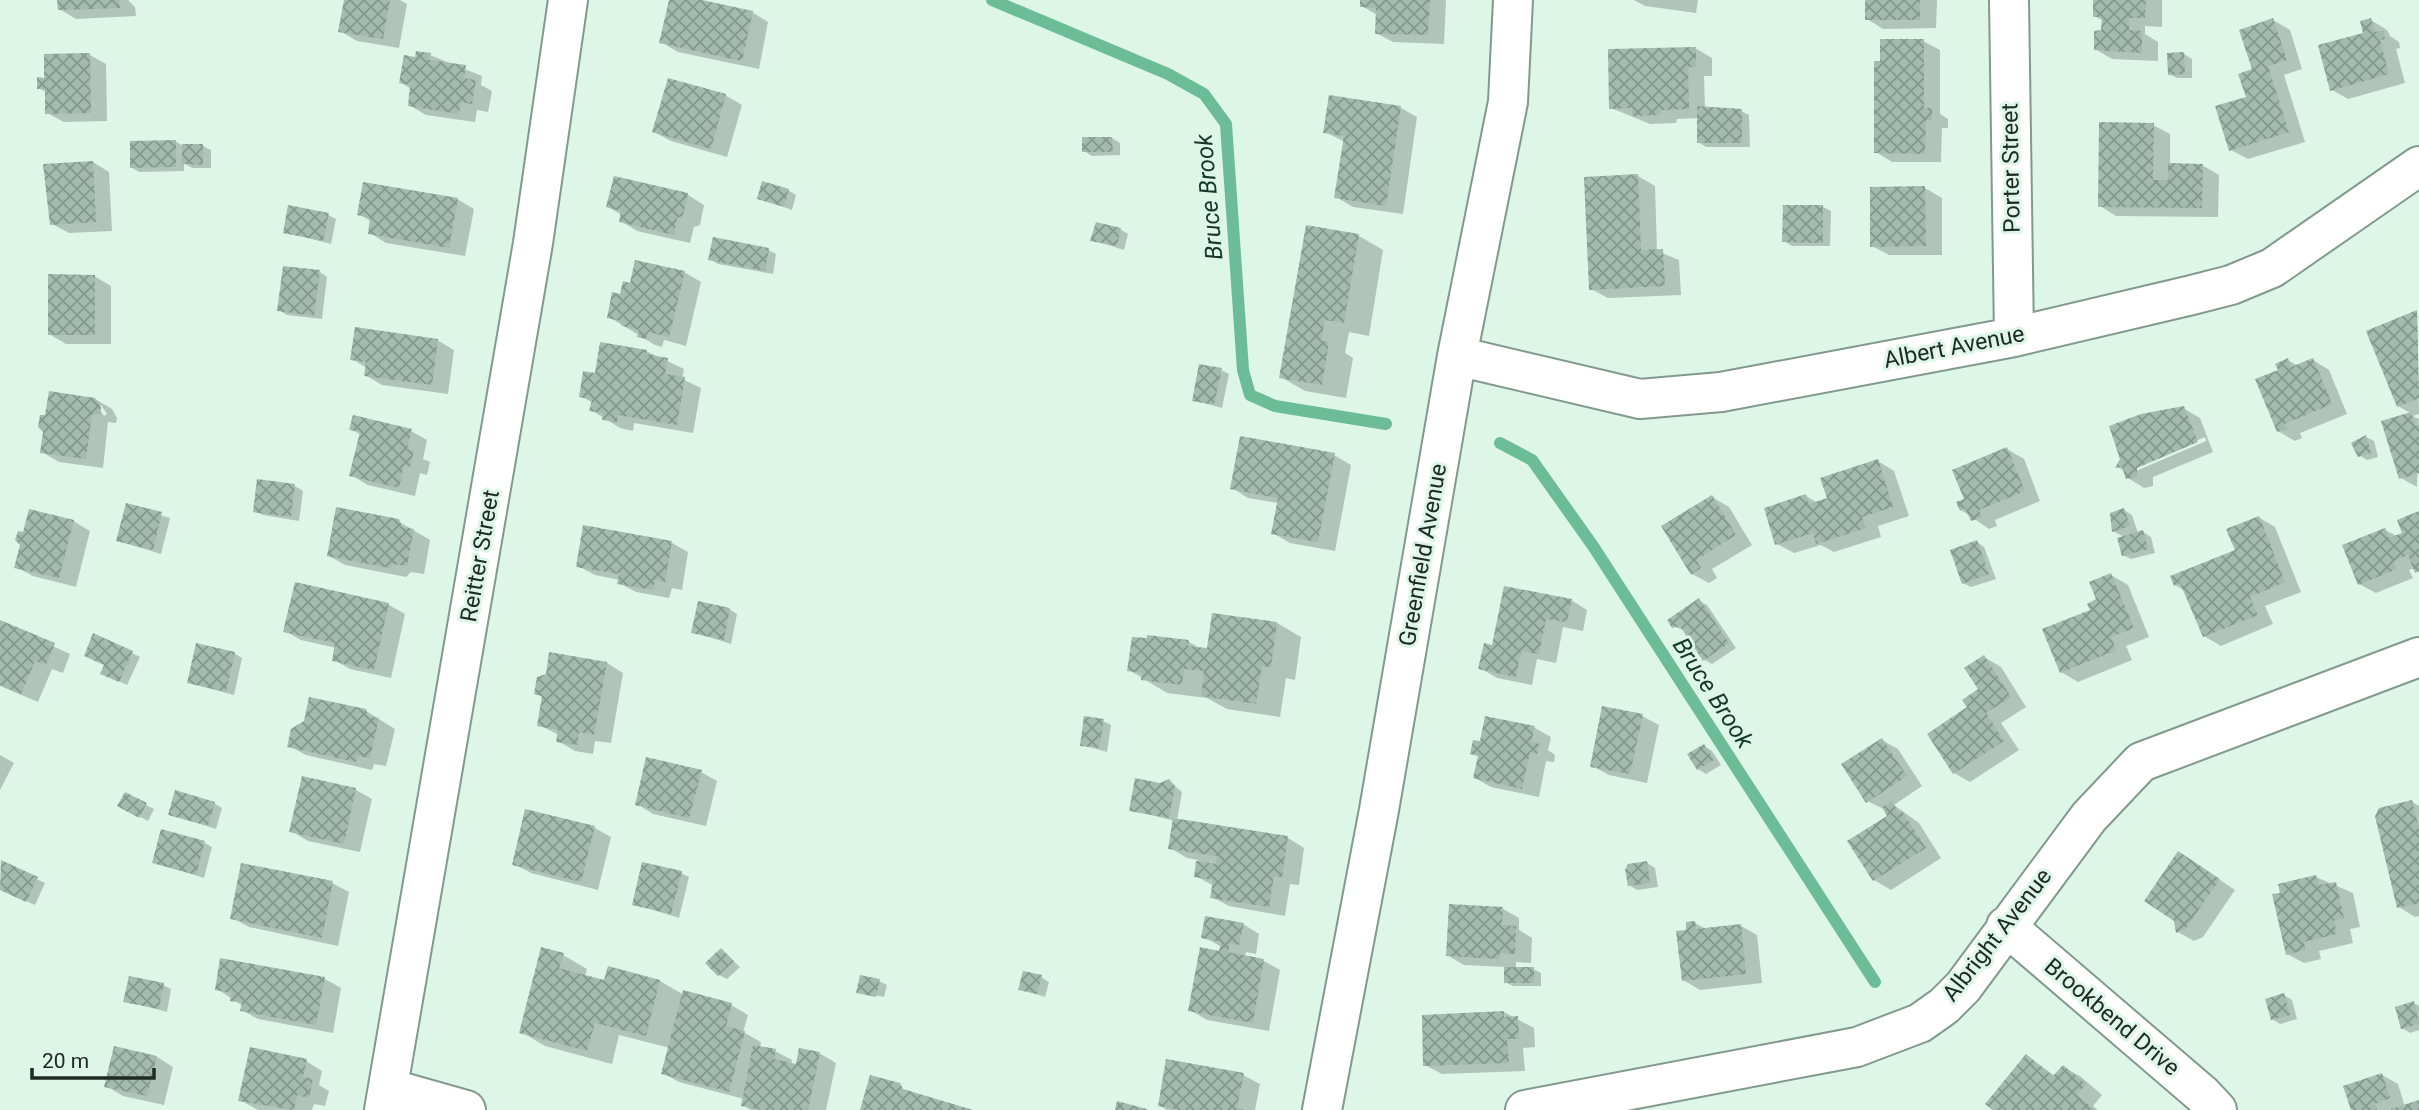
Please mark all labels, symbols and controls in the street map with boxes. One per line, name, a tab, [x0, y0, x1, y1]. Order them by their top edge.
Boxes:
street label: Porter Street	[1996, 103, 2026, 233]
water label: Bruce Brook	[1189, 132, 1228, 261]
street label: Albert Avenue	[1881, 320, 2027, 374]
street label: Greenfield Avenue	[1394, 462, 1452, 648]
street label: Reitter Street	[455, 488, 505, 624]
water label: Bruce Brook	[1667, 632, 1760, 755]
street label: Albright Avenue	[1937, 863, 2057, 1007]
street label: Brookbend Drive	[2039, 953, 2185, 1081]
scale bar	[32, 1036, 154, 1080]
text: 20 m	[42, 1049, 89, 1073]

